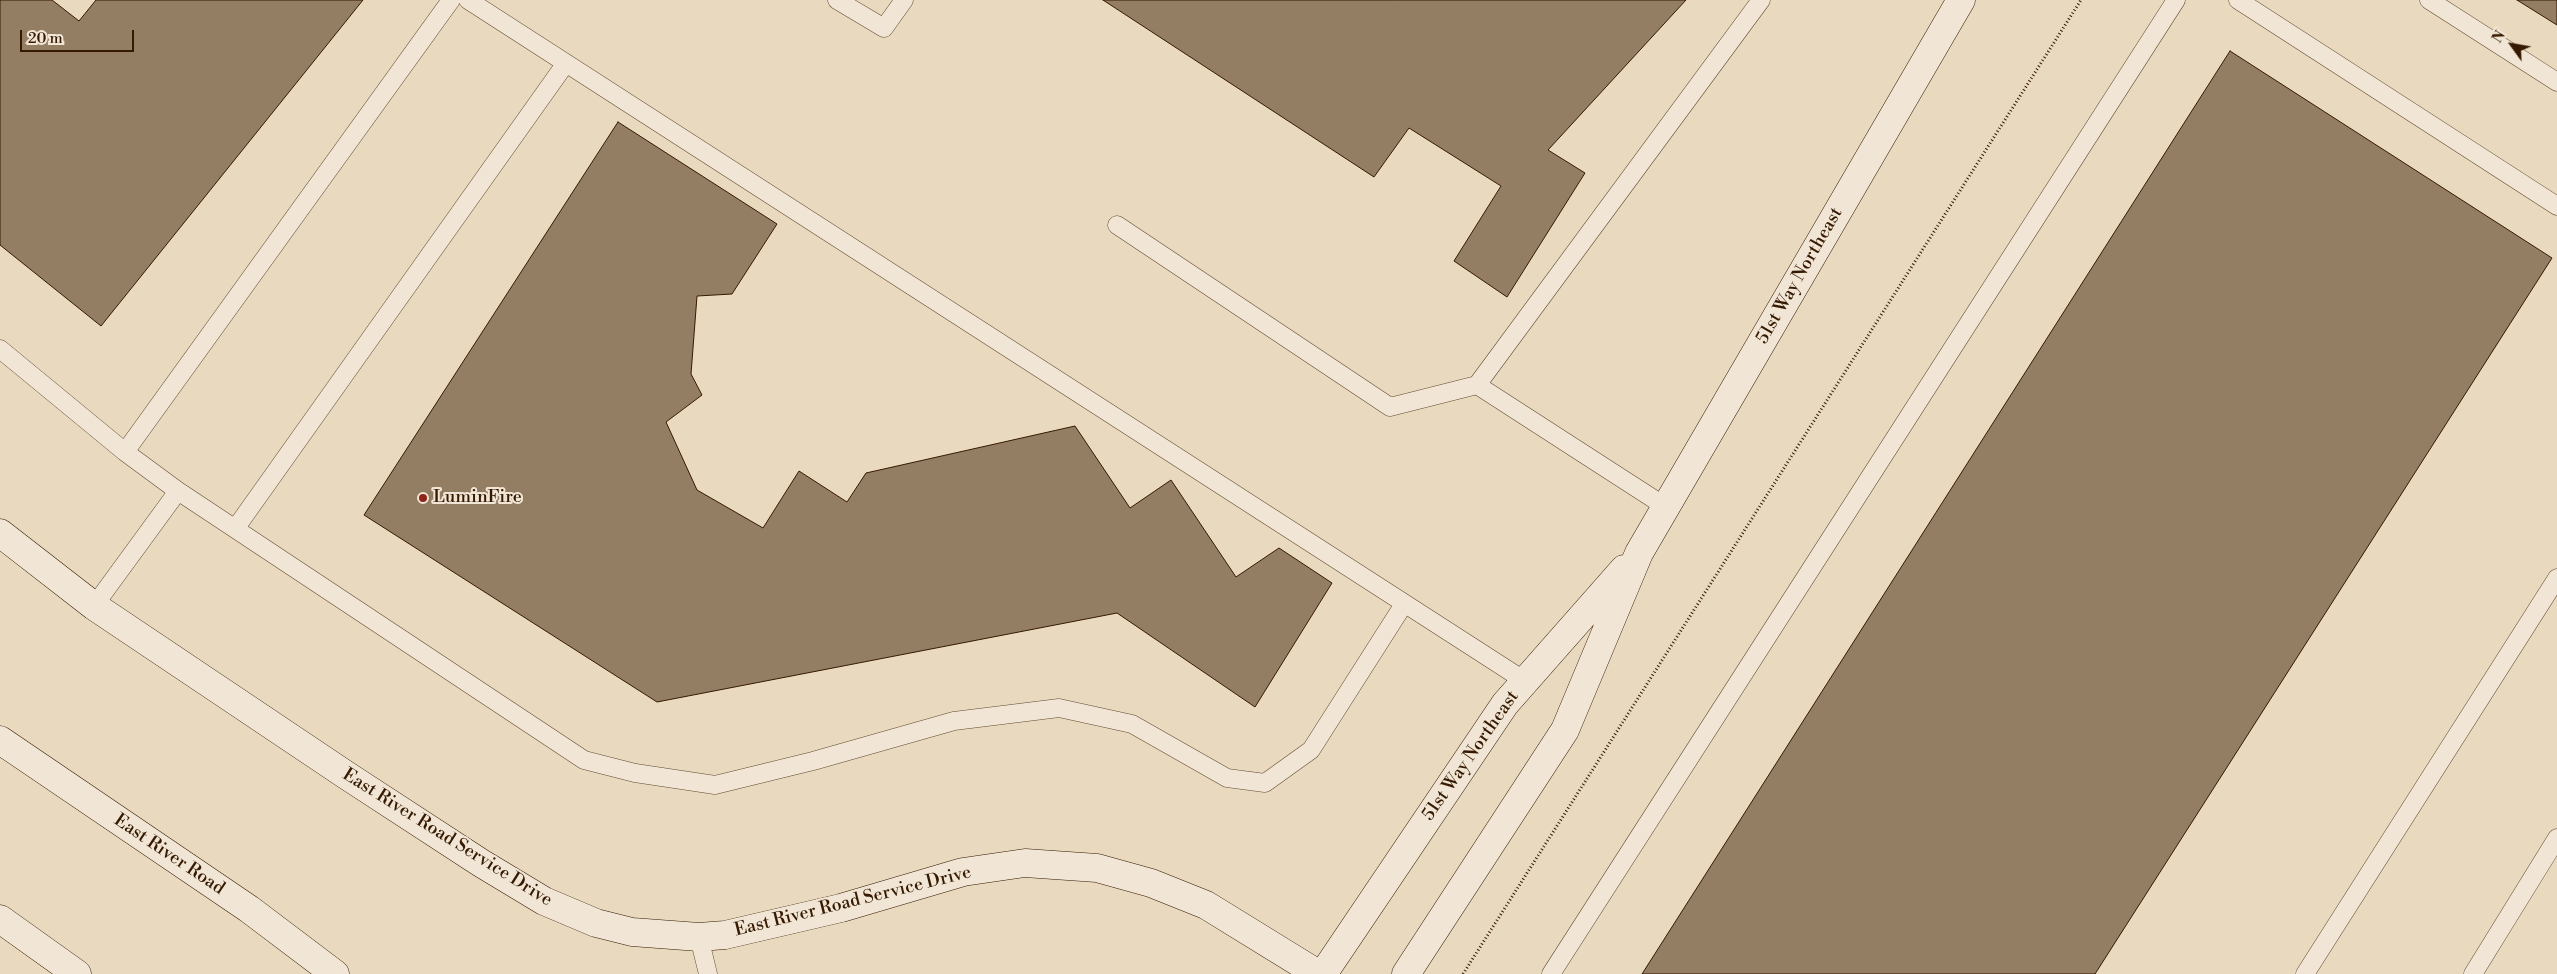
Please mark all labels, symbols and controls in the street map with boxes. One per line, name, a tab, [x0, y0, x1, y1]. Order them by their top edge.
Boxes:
scale bar	[22, 20, 136, 52]
north arrow	[2487, 20, 2537, 70]
text: N	[2489, 28, 2510, 47]
text: 20 m	[28, 29, 63, 48]
street label: 51st Way Northeast	[1752, 204, 1848, 348]
place label: LuminFire	[433, 487, 522, 509]
marker: LuminFire	[417, 492, 429, 504]
street label: 51st Way Northeast	[1418, 687, 1524, 825]
street label: East River Road Service Drive	[338, 764, 556, 912]
street label: East River Road	[109, 810, 229, 900]
street label: East River Road Service Drive	[732, 862, 974, 942]

